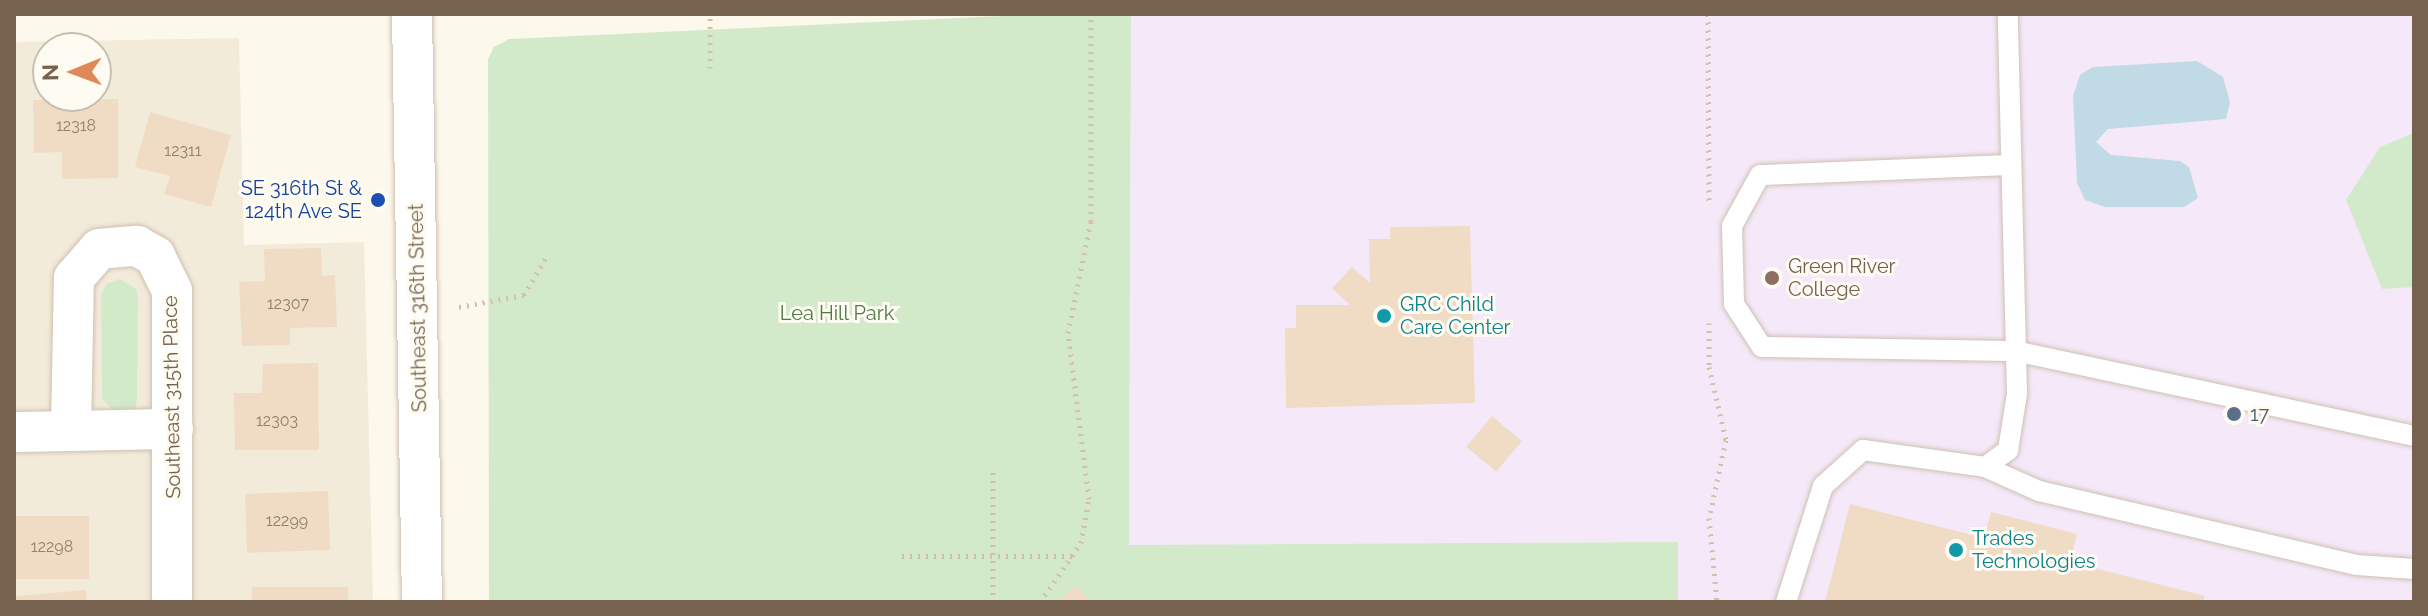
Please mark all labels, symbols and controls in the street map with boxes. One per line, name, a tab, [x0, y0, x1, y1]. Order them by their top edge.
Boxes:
north arrow	[32, 32, 112, 112]
text: N	[37, 64, 63, 81]
house number: 12318	[56, 116, 96, 136]
house number: 12311	[164, 141, 202, 161]
place label: SE 316th St & 124th Ave SE	[241, 176, 362, 223]
marker: SE 316th St & 124th Ave SE	[369, 191, 387, 209]
street label: Southeast 316th Street	[404, 204, 432, 412]
place label: Green River College	[1788, 254, 1896, 301]
marker: Green River College	[1763, 269, 1781, 287]
place label: GRC Child Care Center	[1400, 292, 1510, 339]
house number: 12307	[267, 294, 309, 314]
street label: Southeast 315th Place	[158, 295, 186, 499]
park label: Lea Hill Park	[779, 301, 895, 325]
marker: GRC Child Care Center	[1375, 307, 1393, 325]
place label: 17	[2250, 402, 2269, 426]
marker: 17	[2225, 405, 2243, 423]
house number: 12303	[256, 411, 298, 431]
house number: 12299	[266, 511, 308, 531]
place label: Trades Technologies	[1972, 526, 2095, 573]
house number: 12298	[31, 537, 73, 557]
marker: Trades Technologies	[1947, 541, 1965, 559]

